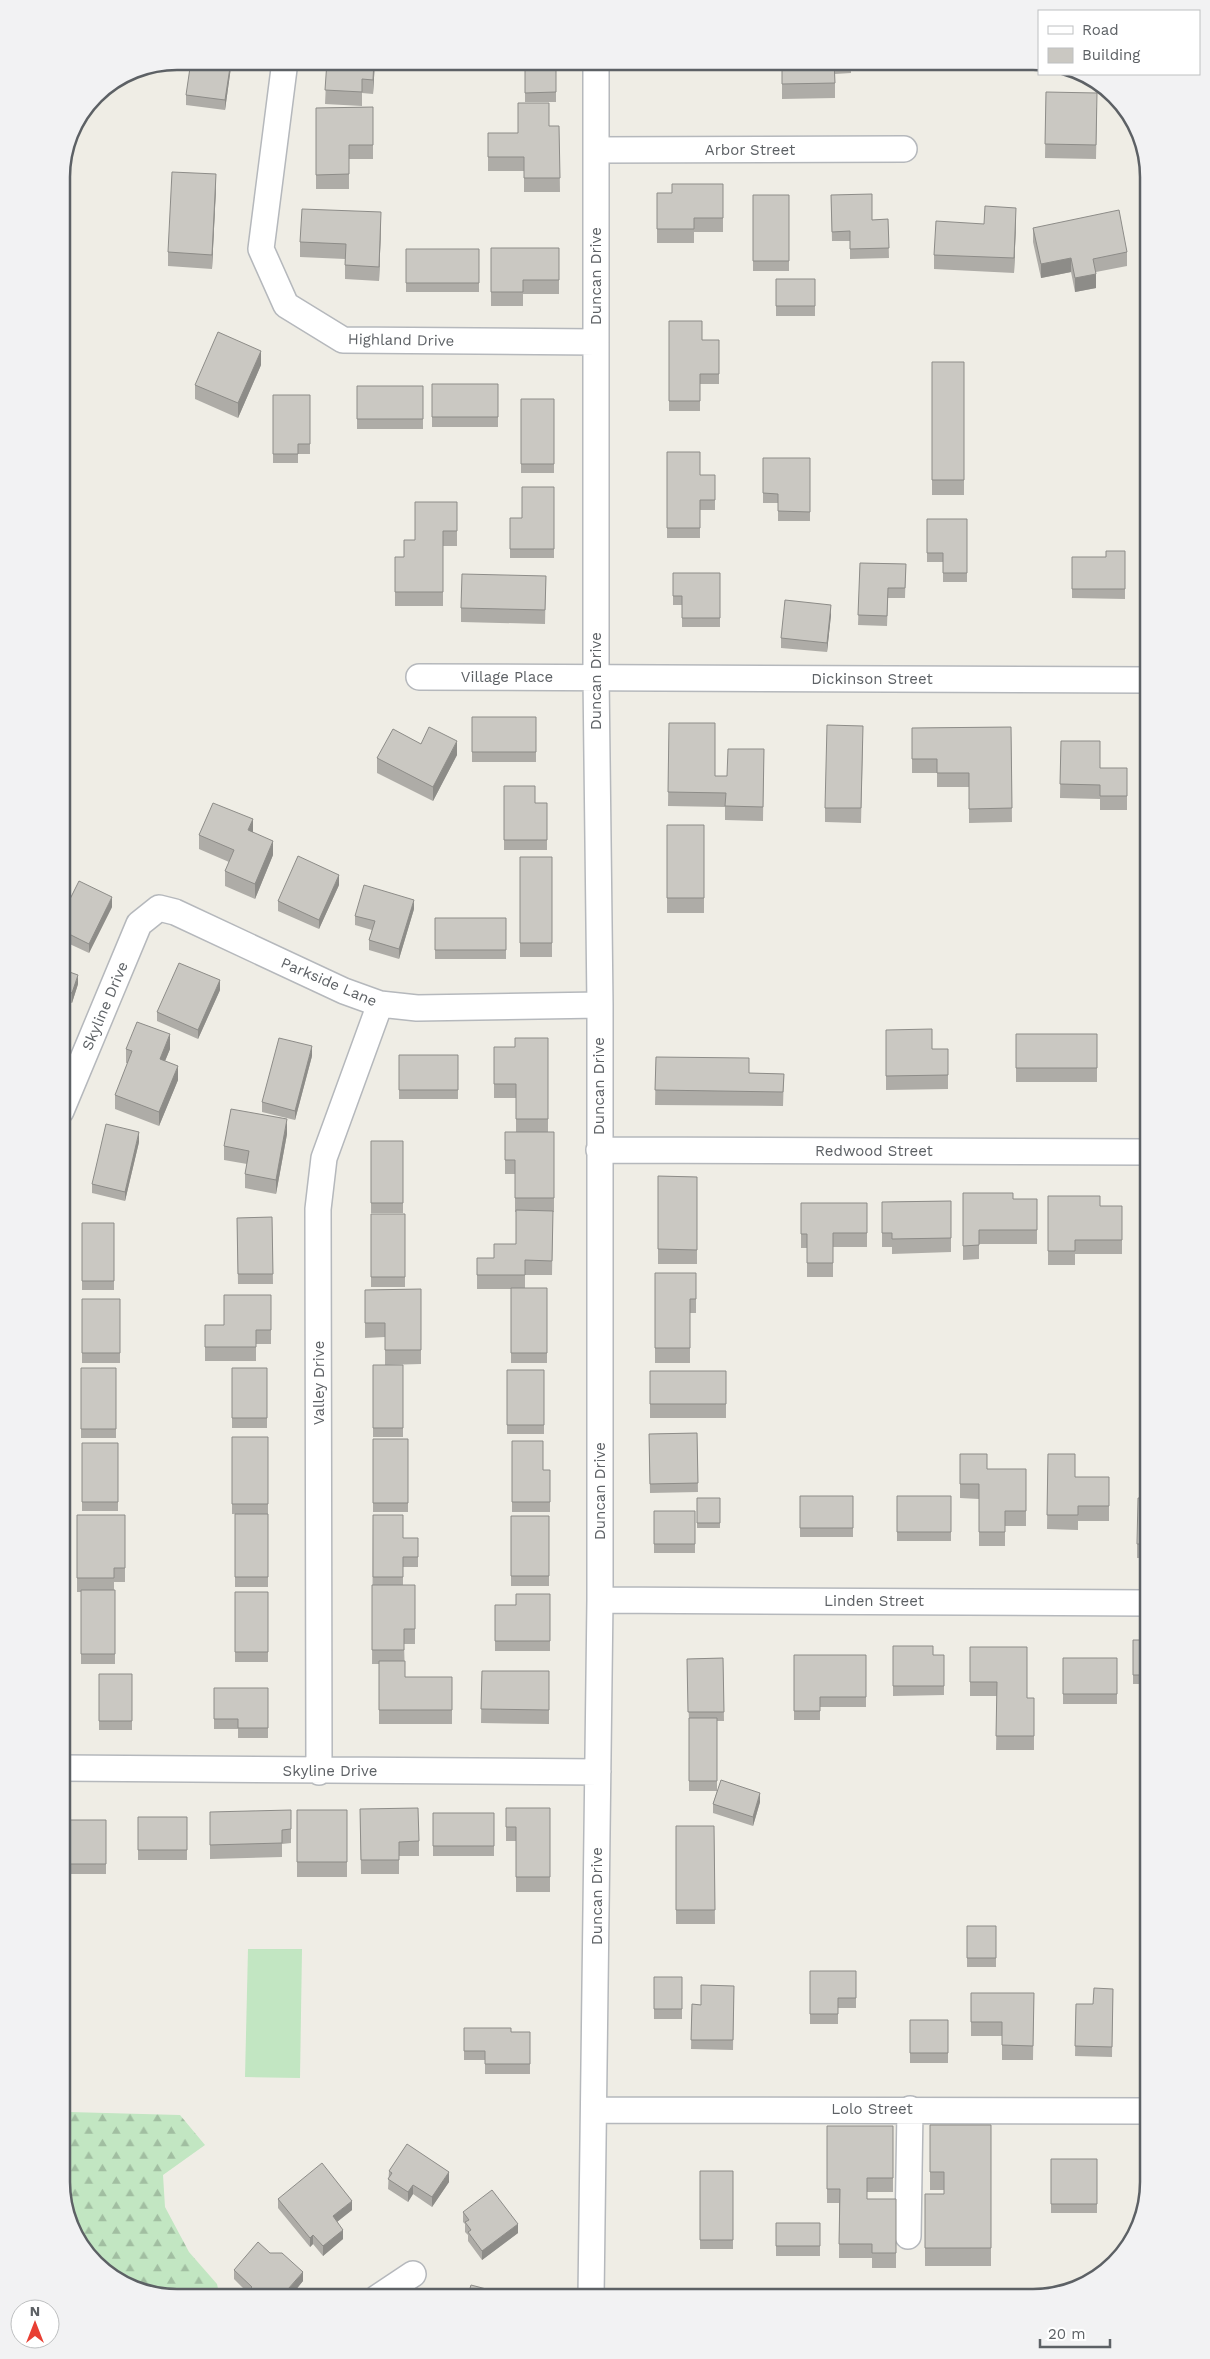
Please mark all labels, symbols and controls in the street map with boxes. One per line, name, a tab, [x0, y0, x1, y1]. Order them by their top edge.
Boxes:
legend	[1038, 10, 1200, 75]
text: Road	[1082, 21, 1119, 39]
text: Building	[1082, 46, 1140, 64]
street label: Arbor Street	[705, 141, 796, 159]
street label: Duncan Drive	[587, 227, 605, 325]
street label: Highland Drive	[348, 330, 454, 350]
street label: Duncan Drive	[587, 632, 605, 730]
street label: Village Place	[461, 668, 553, 686]
street label: Dickinson Street	[811, 670, 933, 688]
street label: Parkside Lane	[278, 954, 380, 1010]
street label: Skyline Drive	[78, 959, 132, 1053]
street label: Duncan Drive	[590, 1037, 608, 1135]
street label: Redwood Street	[815, 1142, 934, 1160]
street label: Valley Drive	[310, 1341, 328, 1425]
street label: Duncan Drive	[591, 1442, 609, 1540]
street label: Linden Street	[824, 1592, 925, 1610]
street label: Skyline Drive	[283, 1762, 377, 1780]
street label: Duncan Drive	[588, 1847, 606, 1945]
street label: Lolo Street	[831, 2100, 914, 2118]
north arrow	[10, 2299, 60, 2349]
text: N	[30, 2303, 40, 2319]
scale bar	[1040, 2316, 1110, 2348]
text: 20 m	[1048, 2325, 1086, 2343]

